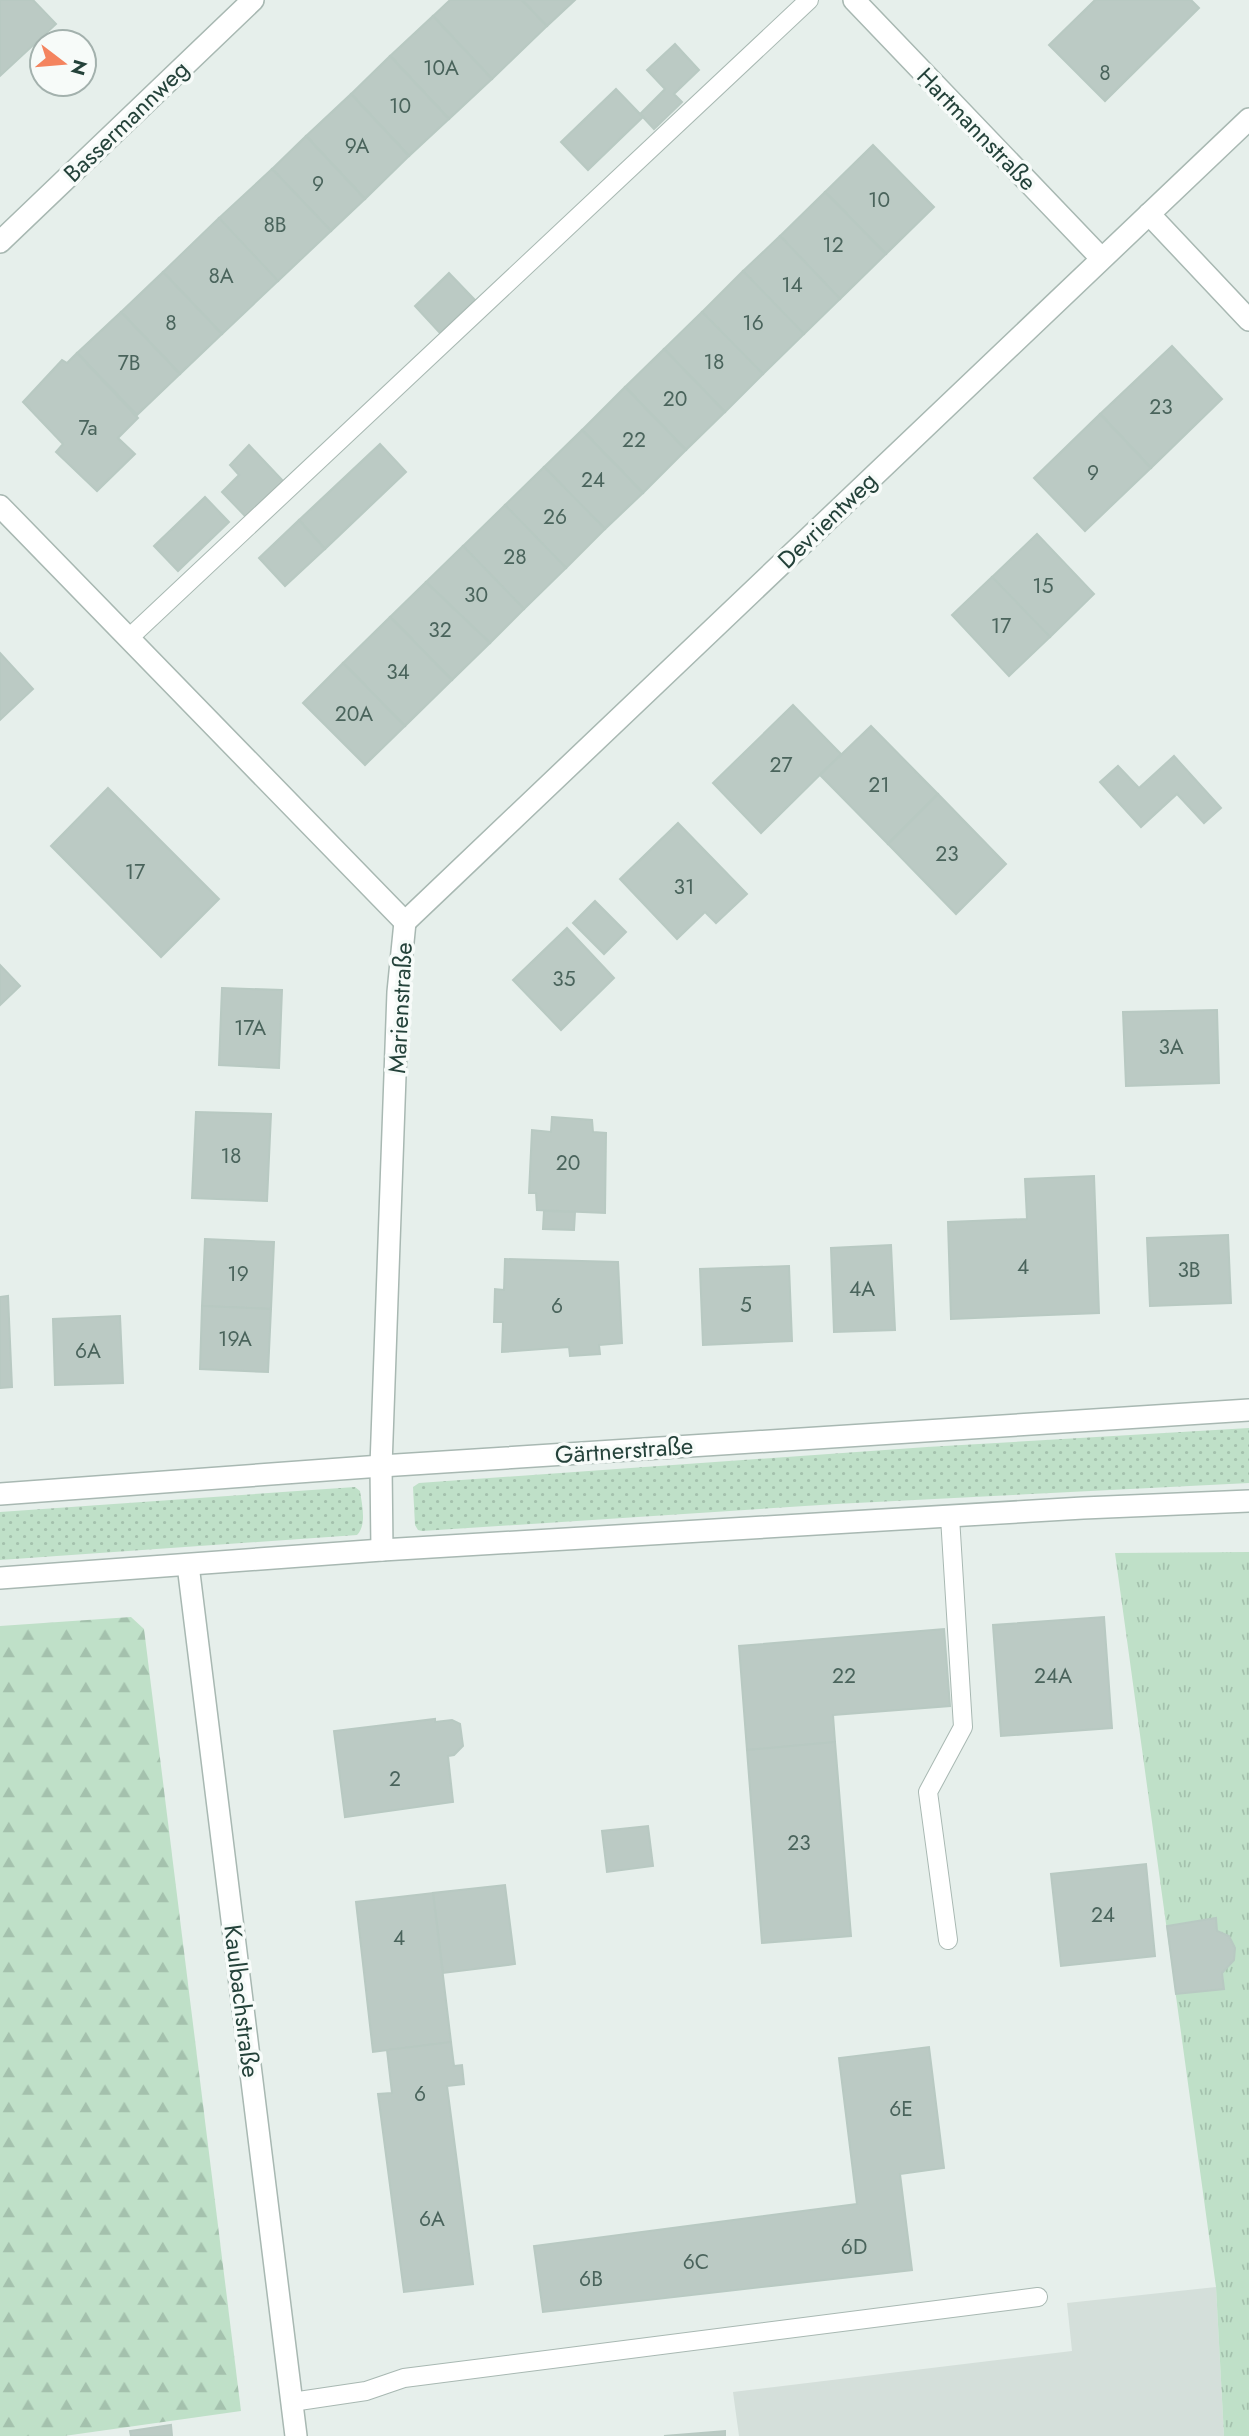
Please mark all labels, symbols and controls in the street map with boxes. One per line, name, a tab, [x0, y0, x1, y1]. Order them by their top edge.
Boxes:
north arrow	[28, 28, 98, 98]
street label: Bassermannweg	[55, 52, 197, 190]
house number: 10A	[423, 53, 459, 83]
text: N	[64, 57, 94, 79]
house number: 8	[1099, 58, 1111, 88]
street label: Hartmannstraße	[909, 60, 1045, 198]
house number: 10	[389, 91, 411, 121]
house number: 9A	[345, 131, 369, 161]
house number: 9	[312, 169, 324, 199]
house number: 10	[868, 185, 890, 215]
house number: 8B	[263, 210, 287, 240]
house number: 12	[822, 230, 844, 260]
house number: 8A	[208, 261, 234, 291]
house number: 14	[781, 270, 803, 300]
house number: 8	[165, 308, 177, 338]
house number: 16	[742, 308, 764, 338]
house number: 18	[704, 347, 724, 377]
house number: 7B	[118, 348, 140, 378]
house number: 20	[663, 384, 687, 414]
house number: 23	[1149, 392, 1173, 422]
house number: 7a	[78, 413, 98, 443]
house number: 22	[622, 425, 646, 455]
house number: 9	[1087, 458, 1099, 488]
street label: Devrientweg	[769, 464, 885, 576]
house number: 24	[581, 465, 605, 495]
house number: 26	[543, 502, 567, 532]
house number: 28	[503, 542, 527, 572]
house number: 15	[1032, 571, 1054, 601]
house number: 30	[464, 580, 488, 610]
house number: 17	[991, 611, 1011, 641]
house number: 32	[428, 615, 452, 645]
house number: 34	[386, 657, 410, 687]
house number: 20A	[335, 699, 373, 729]
house number: 27	[770, 750, 792, 780]
house number: 21	[868, 770, 890, 800]
house number: 23	[935, 839, 959, 869]
house number: 17	[125, 857, 145, 887]
house number: 31	[674, 872, 694, 902]
street label: Marienstraße	[379, 941, 421, 1075]
house number: 35	[552, 964, 576, 994]
house number: 17A	[234, 1013, 266, 1043]
house number: 3A	[1158, 1032, 1184, 1062]
house number: 18	[221, 1141, 241, 1171]
house number: 20	[556, 1148, 580, 1178]
house number: 4	[1017, 1252, 1029, 1282]
house number: 3B	[1177, 1255, 1201, 1285]
house number: 19	[227, 1259, 249, 1289]
house number: 4A	[849, 1274, 875, 1304]
house number: 5	[740, 1290, 752, 1320]
house number: 6	[551, 1291, 563, 1321]
house number: 19A	[218, 1324, 252, 1354]
house number: 6A	[75, 1336, 101, 1366]
street label: Gärtnerstraße	[554, 1428, 694, 1472]
house number: 22	[832, 1661, 856, 1691]
house number: 24A	[1034, 1661, 1072, 1691]
house number: 2	[389, 1764, 401, 1794]
house number: 23	[787, 1828, 811, 1858]
house number: 24	[1091, 1900, 1115, 1930]
street label: Kaulbachstraße	[215, 1923, 269, 2079]
house number: 4	[393, 1923, 405, 1953]
house number: 6	[414, 2079, 426, 2109]
house number: 6E	[889, 2094, 913, 2124]
house number: 6A	[419, 2204, 445, 2234]
house number: 6D	[841, 2232, 867, 2262]
house number: 6C	[683, 2247, 709, 2277]
house number: 6B	[579, 2264, 603, 2294]

